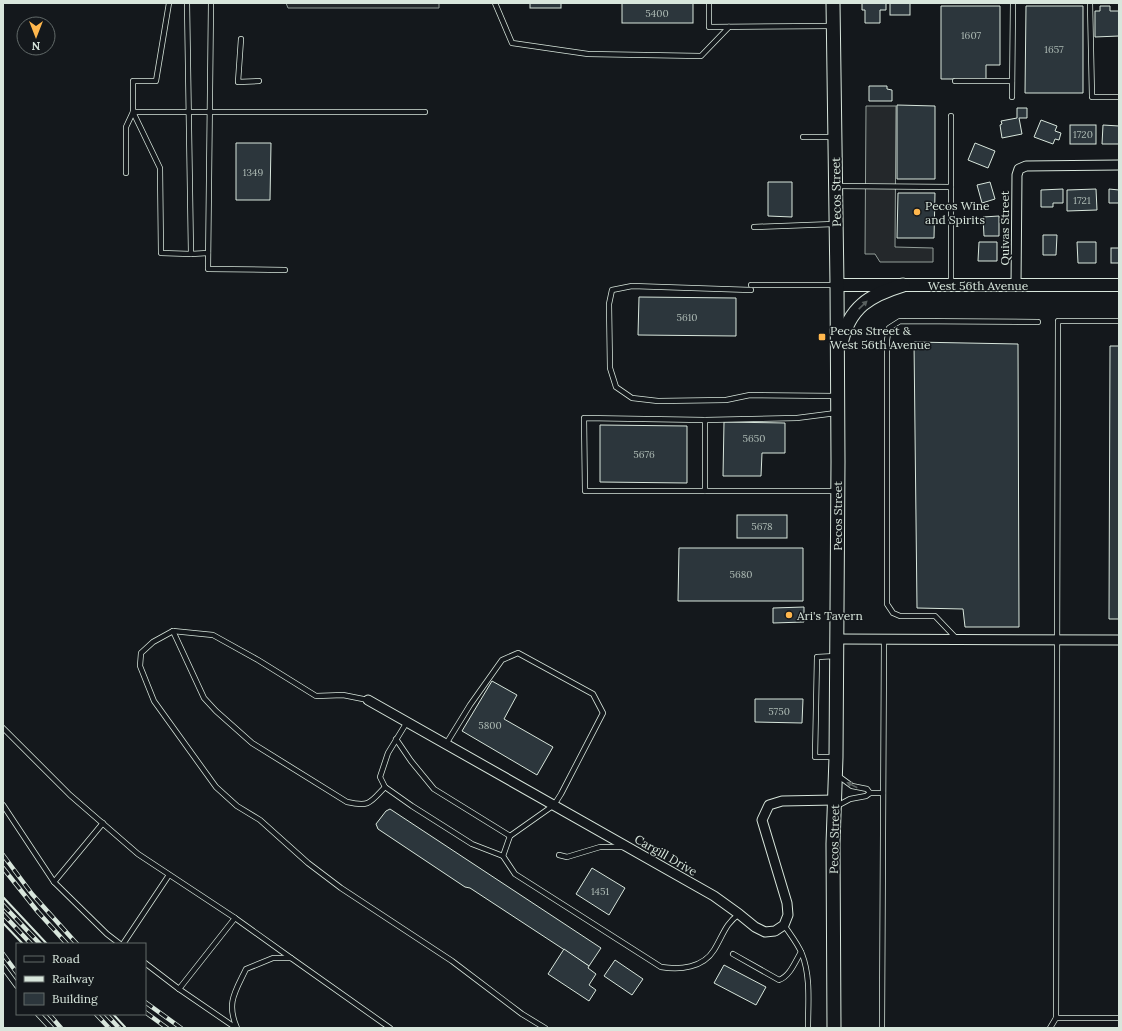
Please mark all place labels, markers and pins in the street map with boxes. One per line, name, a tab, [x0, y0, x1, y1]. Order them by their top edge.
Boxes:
place label: Pecos Wine and Spirits	[925, 198, 990, 227]
marker: Pecos Wine and Spirits	[912, 207, 922, 217]
place label: Pecos Street & West 56th Avenue	[830, 323, 931, 352]
marker: Pecos Street & West 56th Avenue	[817, 332, 827, 342]
place label: Ari's Tavern	[796, 608, 863, 623]
marker: Ari's Tavern	[784, 610, 794, 620]

